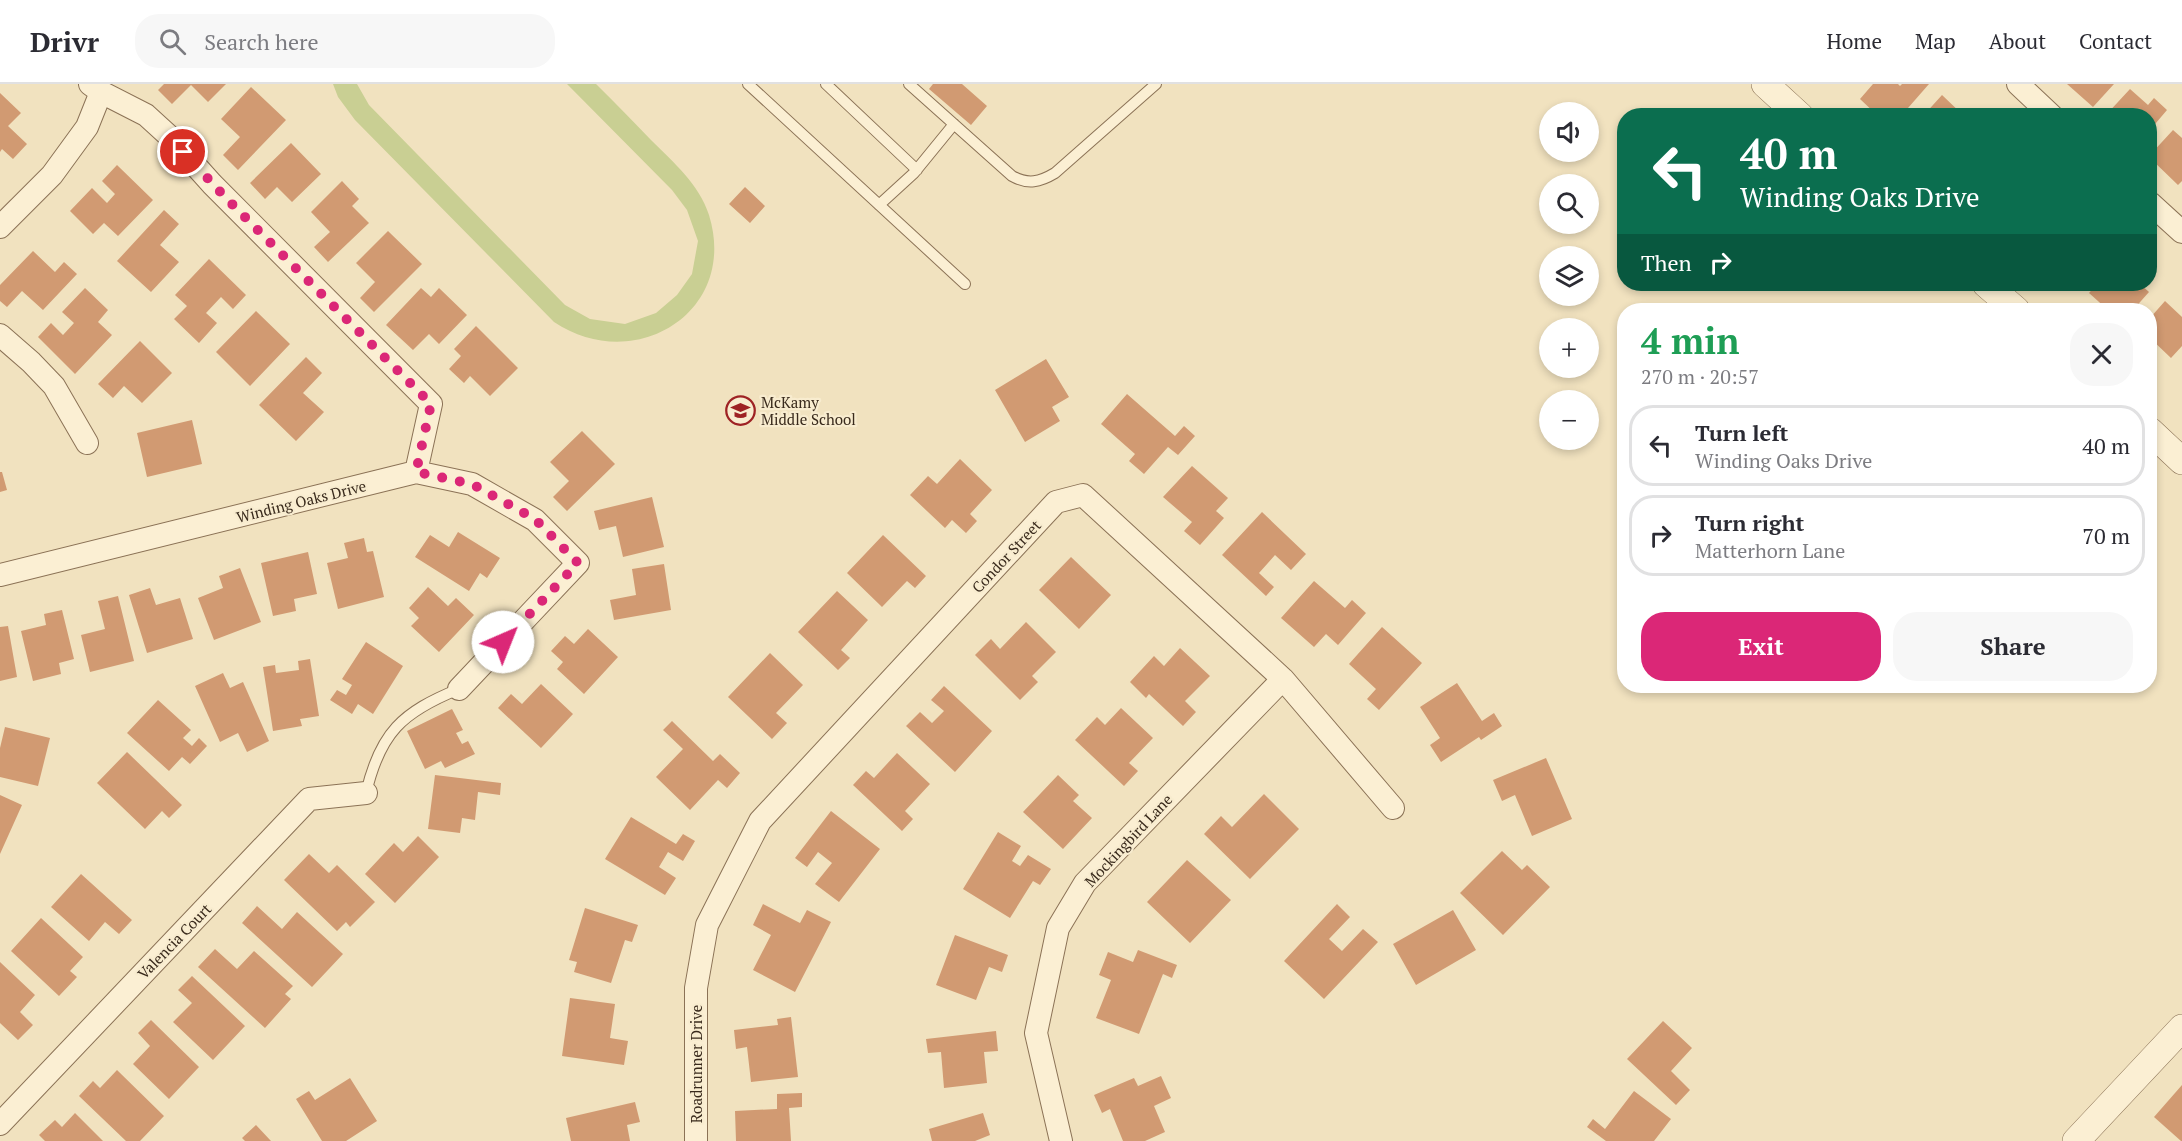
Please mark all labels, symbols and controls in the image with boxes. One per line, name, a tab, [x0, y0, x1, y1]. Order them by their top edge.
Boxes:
search box	[135, 14, 555, 68]
text: Drivr	[30, 23, 99, 60]
icon: search	[156, 25, 189, 58]
text: Search here	[204, 27, 319, 56]
text: Home	[1826, 27, 1882, 55]
text: Map	[1915, 27, 1956, 55]
text: About	[1989, 27, 2046, 55]
text: Contact	[2079, 27, 2152, 55]
map controls	[1539, 102, 1599, 450]
button: sound	[1539, 102, 1599, 162]
text: 40 m	[1740, 125, 1838, 181]
pin	[157, 126, 208, 177]
icon: left	[1641, 132, 1719, 210]
icon: arrive	[166, 135, 199, 168]
button: search	[1539, 174, 1599, 234]
text: Winding Oaks Drive	[1740, 179, 1980, 215]
button: layers	[1539, 246, 1599, 306]
icon: right	[1704, 246, 1737, 279]
text: Then	[1641, 248, 1692, 277]
text: 4 min	[1641, 317, 1739, 364]
button: +	[1539, 318, 1599, 378]
button: close	[2070, 323, 2133, 386]
text: 270 m · 20:57	[1641, 363, 1759, 390]
button: −	[1539, 390, 1599, 450]
place label: McKamy Middle School	[761, 392, 856, 429]
school or university icon: McKamy Middle School	[724, 395, 756, 427]
text: Turn left	[1695, 418, 1788, 447]
icon: left	[1644, 429, 1677, 462]
text: 40 m	[2082, 431, 2130, 460]
text: Winding Oaks Drive	[1695, 447, 1872, 474]
street label: Winding Oaks Drive	[234, 475, 368, 527]
text: Turn right	[1695, 508, 1804, 537]
street label: Condor Street	[967, 515, 1045, 597]
icon: right	[1644, 519, 1677, 552]
text: 70 m	[2082, 521, 2130, 550]
text: Matterhorn Lane	[1695, 537, 1845, 564]
position arrow	[471, 610, 535, 674]
button: Exit	[1641, 612, 1881, 681]
button: Share	[1893, 612, 2133, 681]
street label: Mockingbird Lane	[1080, 789, 1176, 891]
street label: Valencia Court	[133, 899, 215, 983]
street label: Roadrunner Drive	[686, 1005, 706, 1123]

